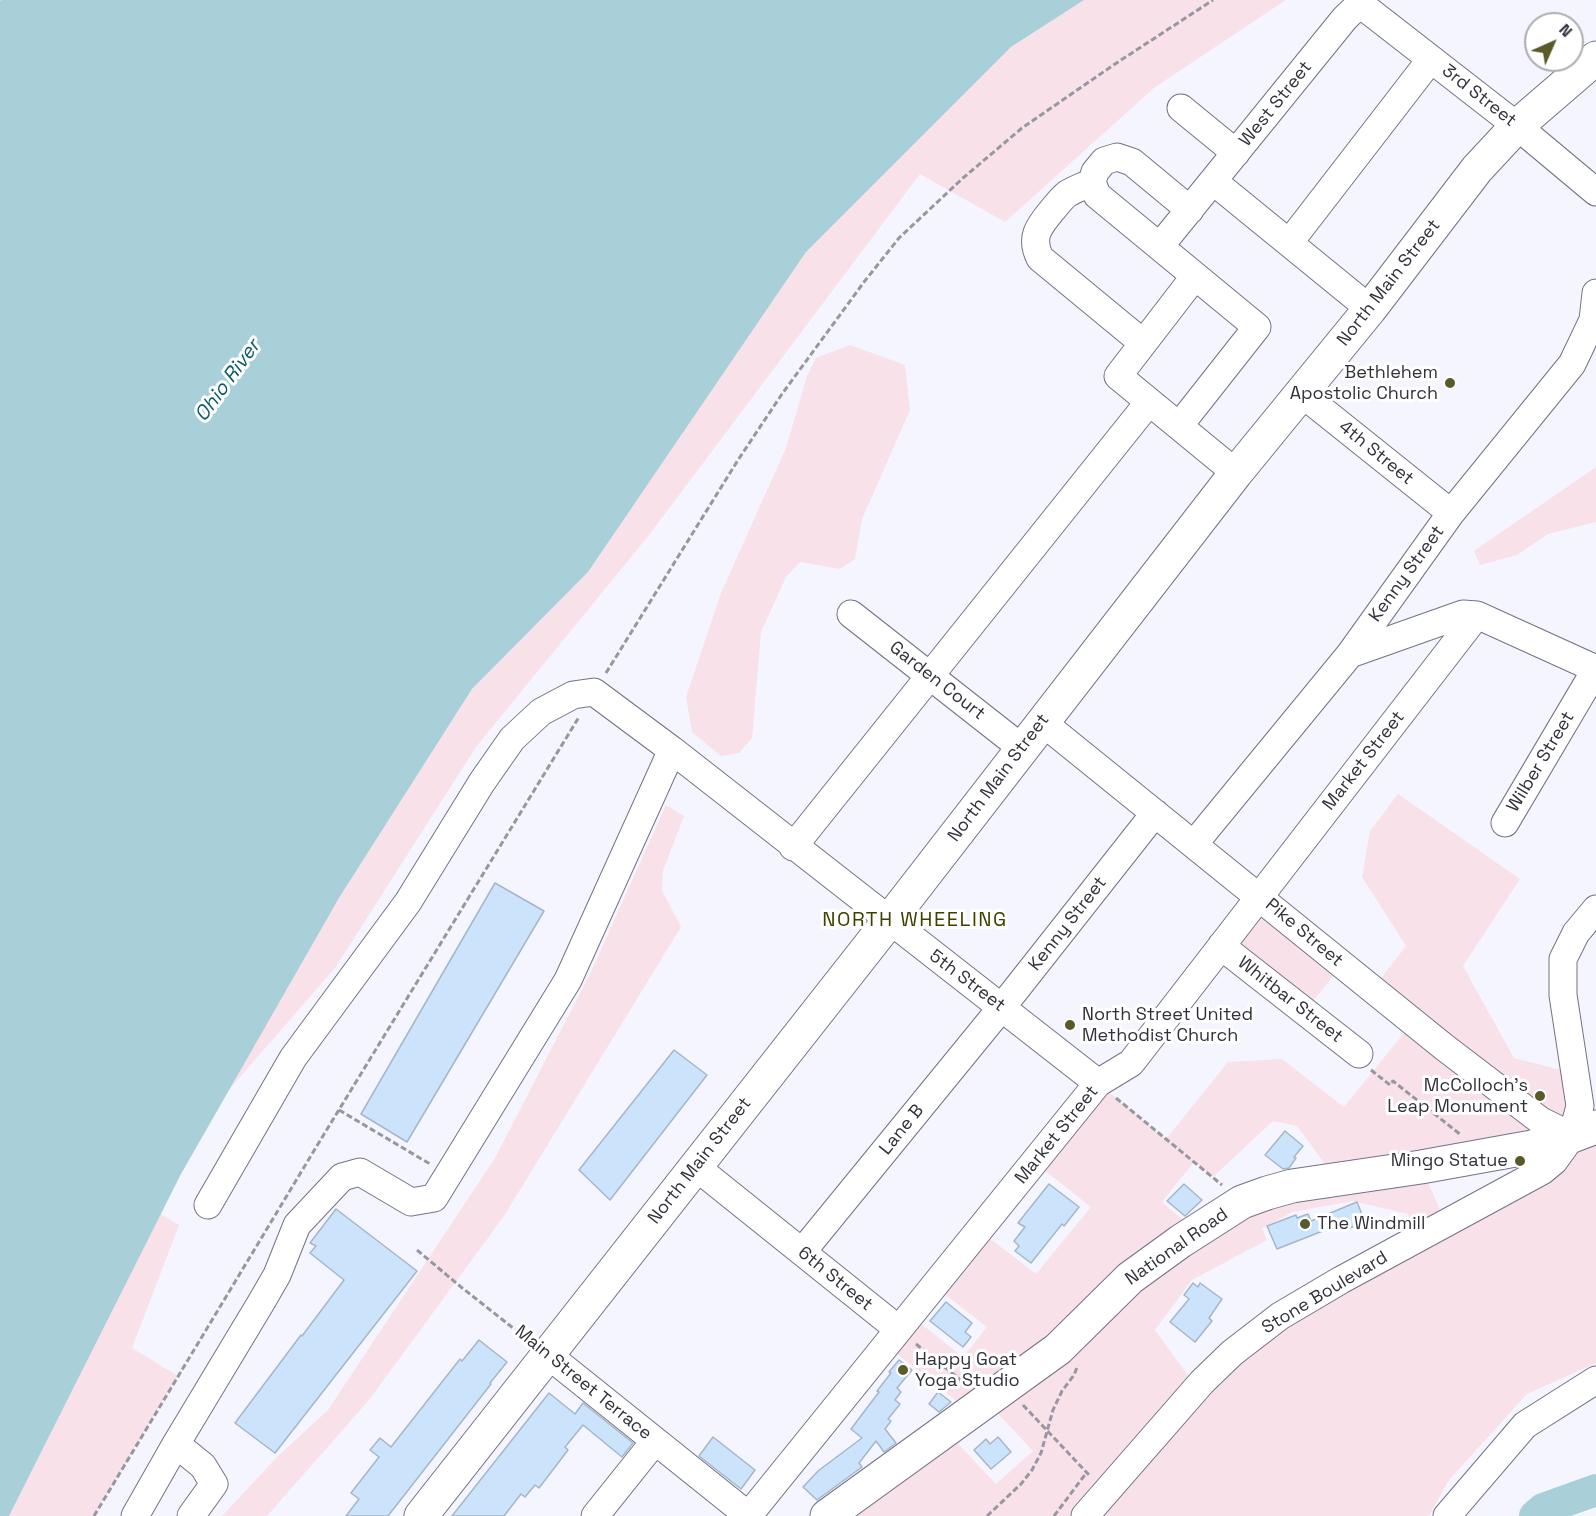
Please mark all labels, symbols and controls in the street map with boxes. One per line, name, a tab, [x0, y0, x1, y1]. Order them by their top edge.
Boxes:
north arrow	[1524, 12, 1584, 72]
text: N	[1554, 19, 1577, 42]
street label: West Street	[1235, 57, 1317, 151]
street label: 3rd Street	[1437, 60, 1521, 132]
street label: North Main Street	[1333, 215, 1445, 351]
water label: Ohio River	[190, 335, 266, 427]
place label: Bethlehem Apostolic Church	[1290, 362, 1438, 404]
marker: Bethlehem Apostolic Church	[1443, 376, 1457, 390]
street label: 4th Street	[1334, 416, 1418, 490]
street label: Kenny Street	[1365, 522, 1449, 626]
street label: Garden Court	[885, 637, 989, 725]
street label: Market Street	[1319, 707, 1409, 815]
street label: Wilber Street	[1503, 708, 1579, 816]
street label: North Main Street	[944, 710, 1054, 846]
street label: Kenny Street	[1024, 872, 1112, 976]
street label: Pike Street	[1261, 894, 1347, 972]
district label: NORTH WHEELING	[822, 909, 1008, 933]
street label: 5th Street	[925, 945, 1009, 1017]
street label: Whitbar Street	[1233, 952, 1347, 1048]
place label: North Street United Methodist Church	[1082, 1004, 1253, 1046]
marker: North Street United Methodist Church	[1063, 1018, 1077, 1032]
place label: McColloch’s Leap Monument	[1387, 1075, 1528, 1118]
street label: Market Street	[1011, 1082, 1103, 1188]
marker: McColloch’s Leap Monument	[1533, 1089, 1547, 1103]
street label: North Main Street	[644, 1093, 756, 1229]
street label: Lane B	[875, 1101, 929, 1159]
place label: Mingo Statue	[1391, 1150, 1508, 1172]
marker: Mingo Statue	[1513, 1154, 1527, 1168]
street label: National Road	[1122, 1204, 1232, 1290]
place label: The Windmill	[1317, 1213, 1425, 1235]
marker: The Windmill	[1298, 1217, 1312, 1231]
street label: 6th Street	[793, 1242, 877, 1316]
street label: Stone Boulevard	[1258, 1247, 1392, 1339]
street label: Main Street Terrace	[510, 1321, 656, 1445]
place label: Happy Goat Yoga Studio	[915, 1349, 1020, 1392]
marker: Happy Goat Yoga Studio	[896, 1363, 910, 1377]

